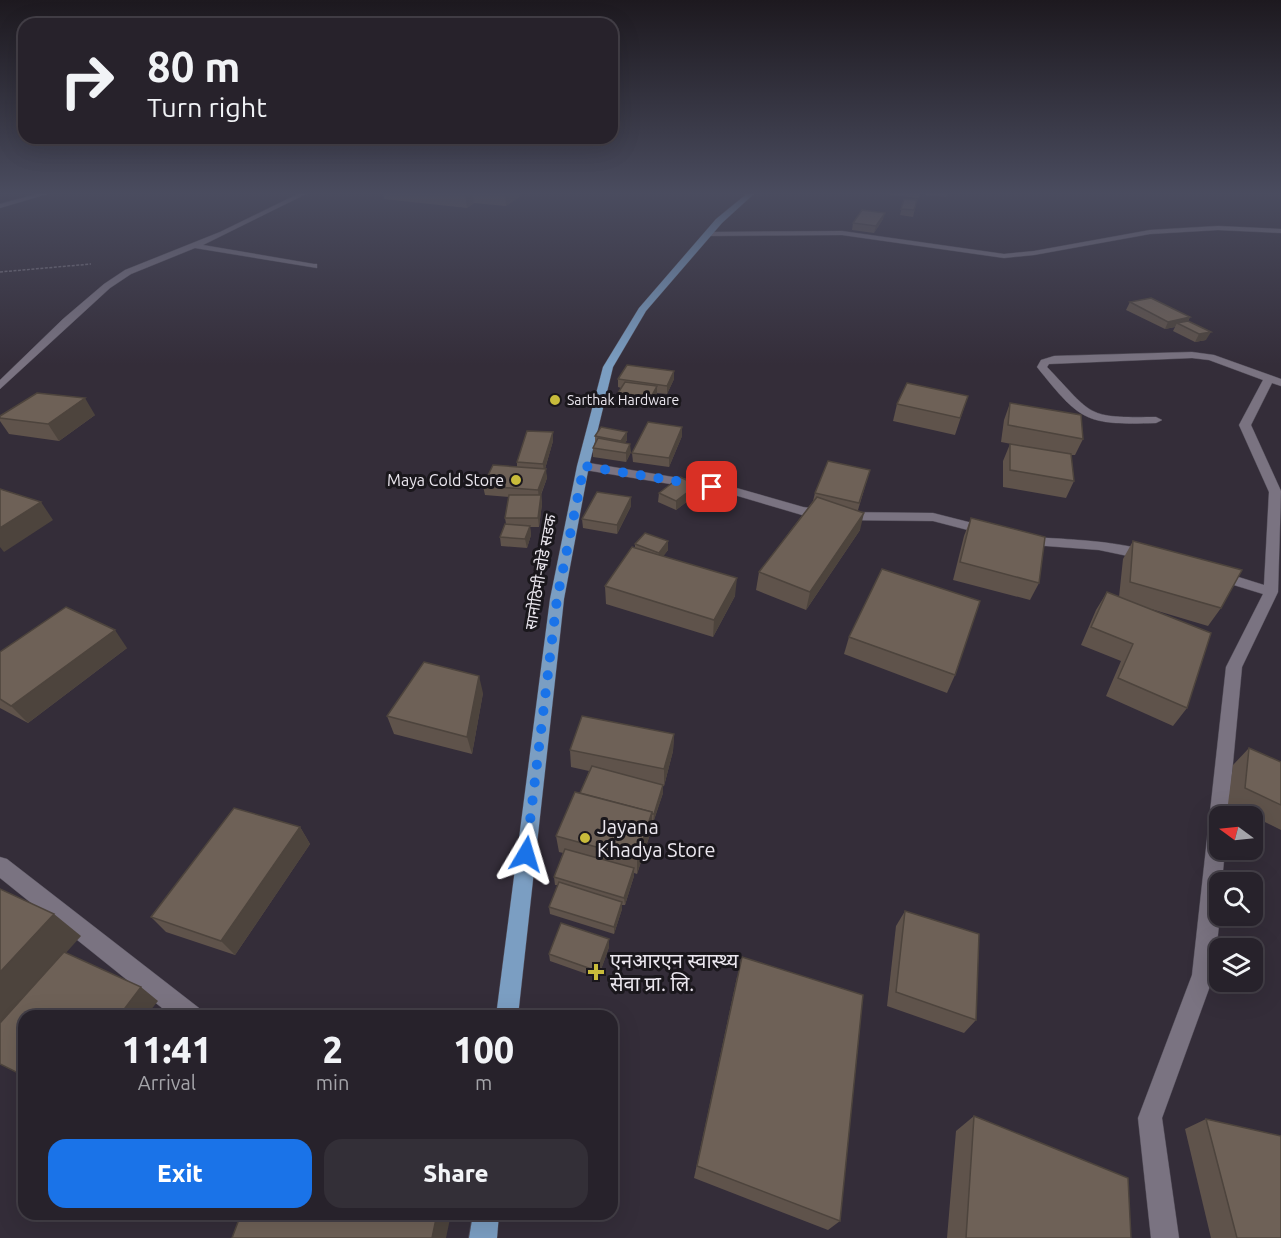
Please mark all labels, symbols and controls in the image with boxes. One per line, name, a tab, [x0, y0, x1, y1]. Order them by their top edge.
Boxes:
icon: right	[48, 42, 126, 120]
text: 80 m	[147, 43, 241, 90]
text: Turn right	[147, 92, 267, 122]
place label: Sarthak Hardware	[567, 392, 679, 408]
marker: Sarthak Hardware	[548, 393, 562, 407]
pin	[686, 461, 737, 512]
icon: arrive	[695, 470, 728, 503]
place label: Maya Cold Store	[387, 471, 504, 489]
marker: Maya Cold Store	[509, 473, 523, 487]
street label: सानोठिमी-बोडे सडक	[521, 512, 559, 631]
north arrow	[1209, 806, 1263, 860]
map controls	[1209, 806, 1263, 992]
place label: Jayana Khadya Store	[597, 815, 716, 861]
position arrow	[494, 822, 558, 886]
marker: Jayana Khadya Store	[578, 831, 592, 845]
button: search	[1209, 872, 1263, 926]
button: layers	[1209, 938, 1263, 992]
place label: एनआरएन स्वास्थ्य सेवा प्रा. लि.	[610, 949, 739, 995]
marker: एनआरएन स्वास्थ्य सेवा प्रा. लि.	[587, 963, 605, 981]
text: 11:41	[122, 1029, 212, 1070]
text: 2	[322, 1029, 343, 1070]
text: 100	[453, 1029, 514, 1070]
text: Arrival	[138, 1071, 196, 1094]
text: min	[316, 1071, 349, 1094]
text: m	[475, 1071, 492, 1094]
button: Exit	[48, 1139, 312, 1208]
button: Share	[324, 1139, 588, 1208]

